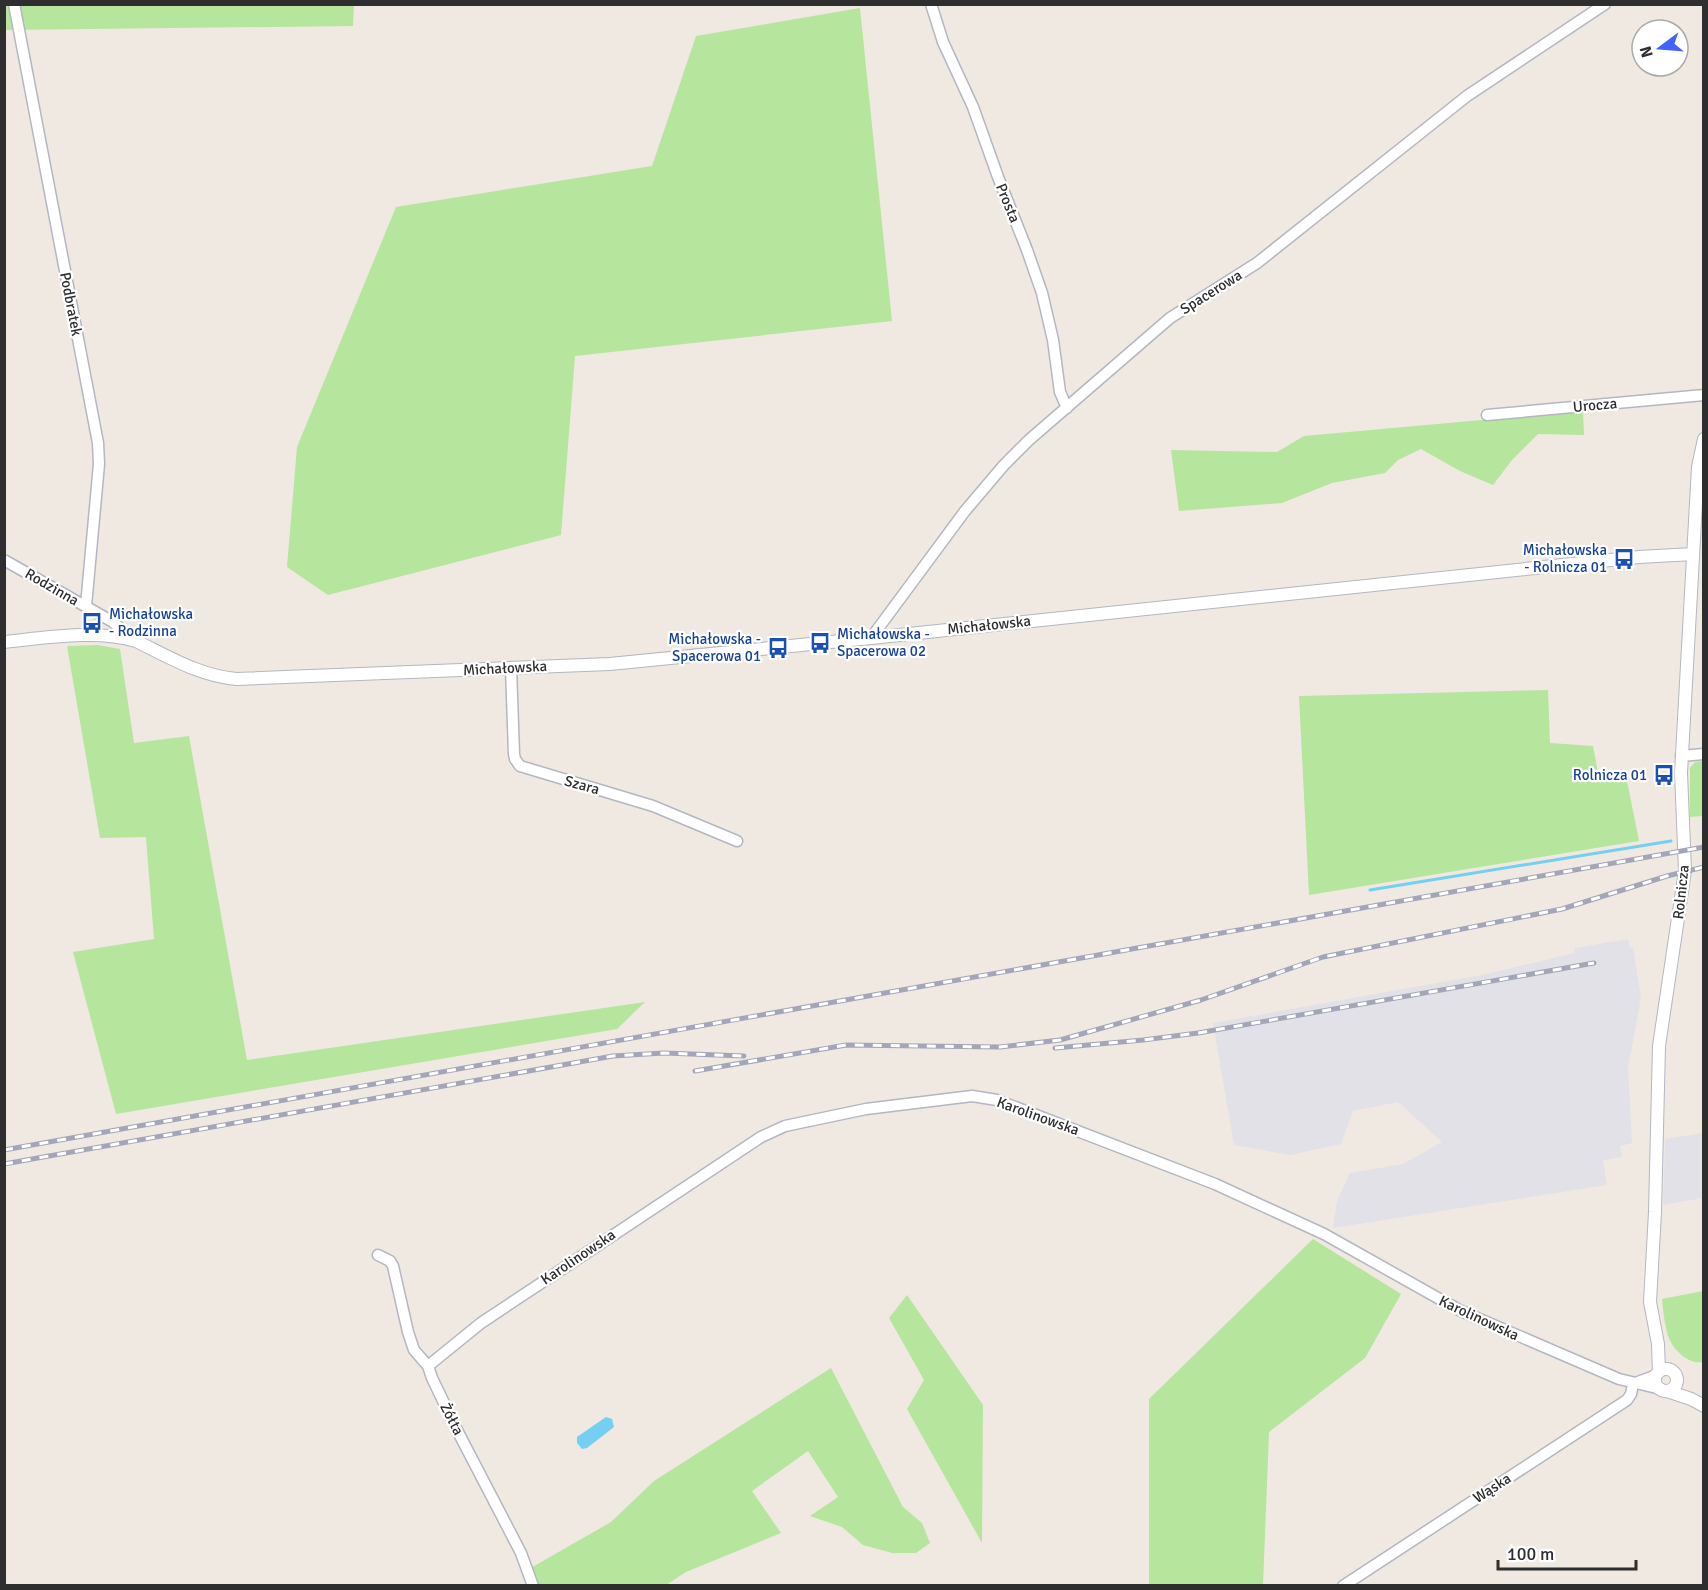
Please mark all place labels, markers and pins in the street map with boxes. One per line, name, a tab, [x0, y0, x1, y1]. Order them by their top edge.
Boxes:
place label: Michałowska - Rolnicza 01	[1523, 541, 1607, 576]
bus stop icon: Michałowska - Rolnicza 01	[1612, 547, 1636, 571]
place label: Michałowska - Rodzinna	[109, 605, 193, 640]
bus stop icon: Michałowska - Rodzinna	[80, 611, 104, 635]
place label: Michałowska - Spacerowa 02	[837, 625, 930, 660]
place label: Michałowska - Spacerowa 01	[668, 630, 761, 665]
bus stop icon: Michałowska - Spacerowa 02	[808, 631, 832, 655]
bus stop icon: Michałowska - Spacerowa 01	[766, 636, 790, 660]
bus stop icon: Rolnicza 01	[1652, 763, 1676, 787]
place label: Rolnicza 01	[1573, 766, 1647, 784]

